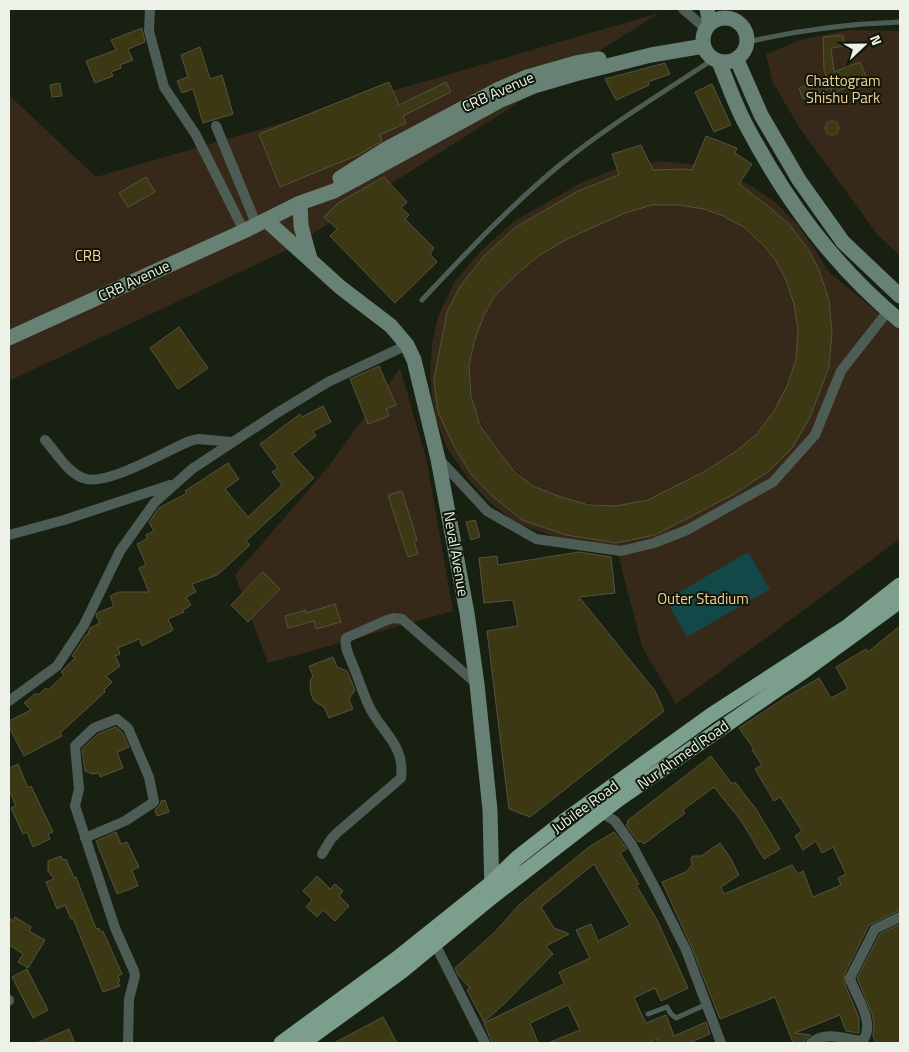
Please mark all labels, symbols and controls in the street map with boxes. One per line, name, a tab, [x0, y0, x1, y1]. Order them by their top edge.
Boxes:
north arrow	[839, 20, 889, 70]
text: N	[865, 32, 888, 48]
street label: CRB Avenue	[458, 65, 538, 118]
park label: Chattogram Shishu Park	[805, 69, 881, 109]
park label: CRB	[75, 244, 101, 267]
street label: CRB Avenue	[94, 254, 173, 307]
street label: Neval Avenue	[438, 510, 475, 598]
park label: Outer Stadium	[657, 587, 749, 610]
street label: Nur Ahmed Road	[632, 714, 733, 795]
street label: Jubilee Road	[546, 774, 623, 839]

